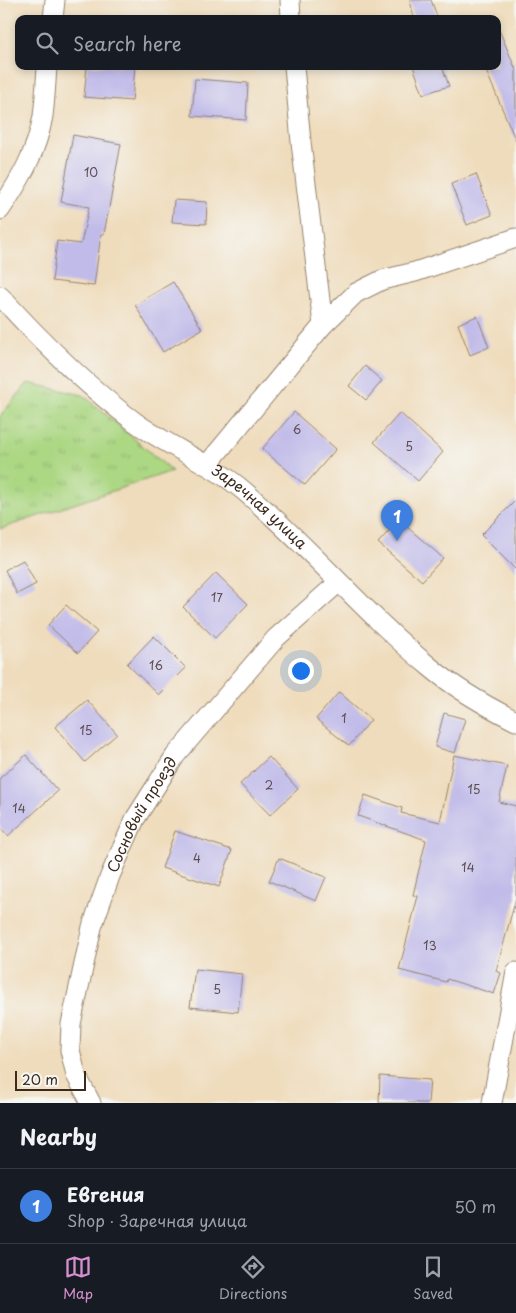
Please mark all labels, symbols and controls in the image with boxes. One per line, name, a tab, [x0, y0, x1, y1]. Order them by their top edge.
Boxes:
search box	[15, 15, 501, 70]
icon: search	[33, 29, 61, 57]
text: Search here	[73, 29, 182, 57]
house number: 10	[84, 163, 98, 181]
house number: 6	[293, 420, 301, 438]
house number: 5	[405, 437, 413, 455]
street label: Заречная улица	[208, 458, 313, 554]
pin: 1	[381, 500, 413, 541]
house number: 17	[211, 588, 223, 606]
house number: 16	[149, 656, 163, 674]
your location	[288, 658, 314, 684]
house number: 1	[341, 709, 347, 727]
house number: 15	[79, 721, 93, 739]
street label: Сосновый проезд	[100, 752, 182, 876]
house number: 2	[265, 776, 273, 794]
house number: 15	[467, 780, 481, 798]
house number: 14	[12, 799, 26, 817]
house number: 4	[193, 849, 201, 867]
house number: 14	[461, 858, 475, 876]
house number: 13	[423, 936, 437, 954]
house number: 5	[213, 980, 221, 998]
scale bar	[15, 1068, 86, 1091]
text: 20 m	[22, 1069, 58, 1090]
text: Nearby	[20, 1120, 97, 1152]
text: Евгения	[67, 1180, 144, 1208]
text: 1	[32, 1194, 40, 1218]
text: 50 m	[455, 1194, 496, 1218]
text: Shop · Заречная улица	[67, 1208, 247, 1232]
tab: Map	[63, 1253, 93, 1304]
tab: Directions	[219, 1253, 287, 1304]
tab: Saved	[413, 1253, 453, 1304]

